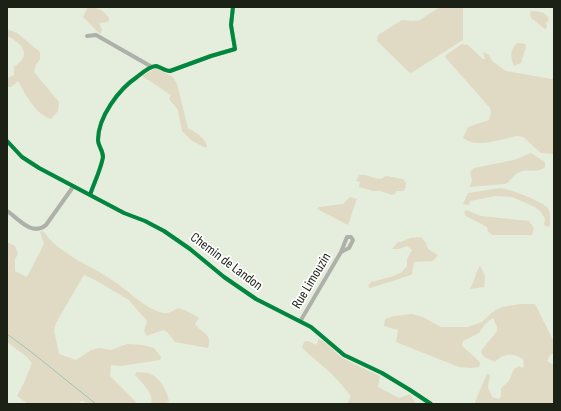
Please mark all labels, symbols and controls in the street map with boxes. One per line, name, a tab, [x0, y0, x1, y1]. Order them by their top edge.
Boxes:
street label: Chemin de Landon	[187, 229, 265, 295]
street label: Rue Limouzin	[289, 250, 335, 312]

